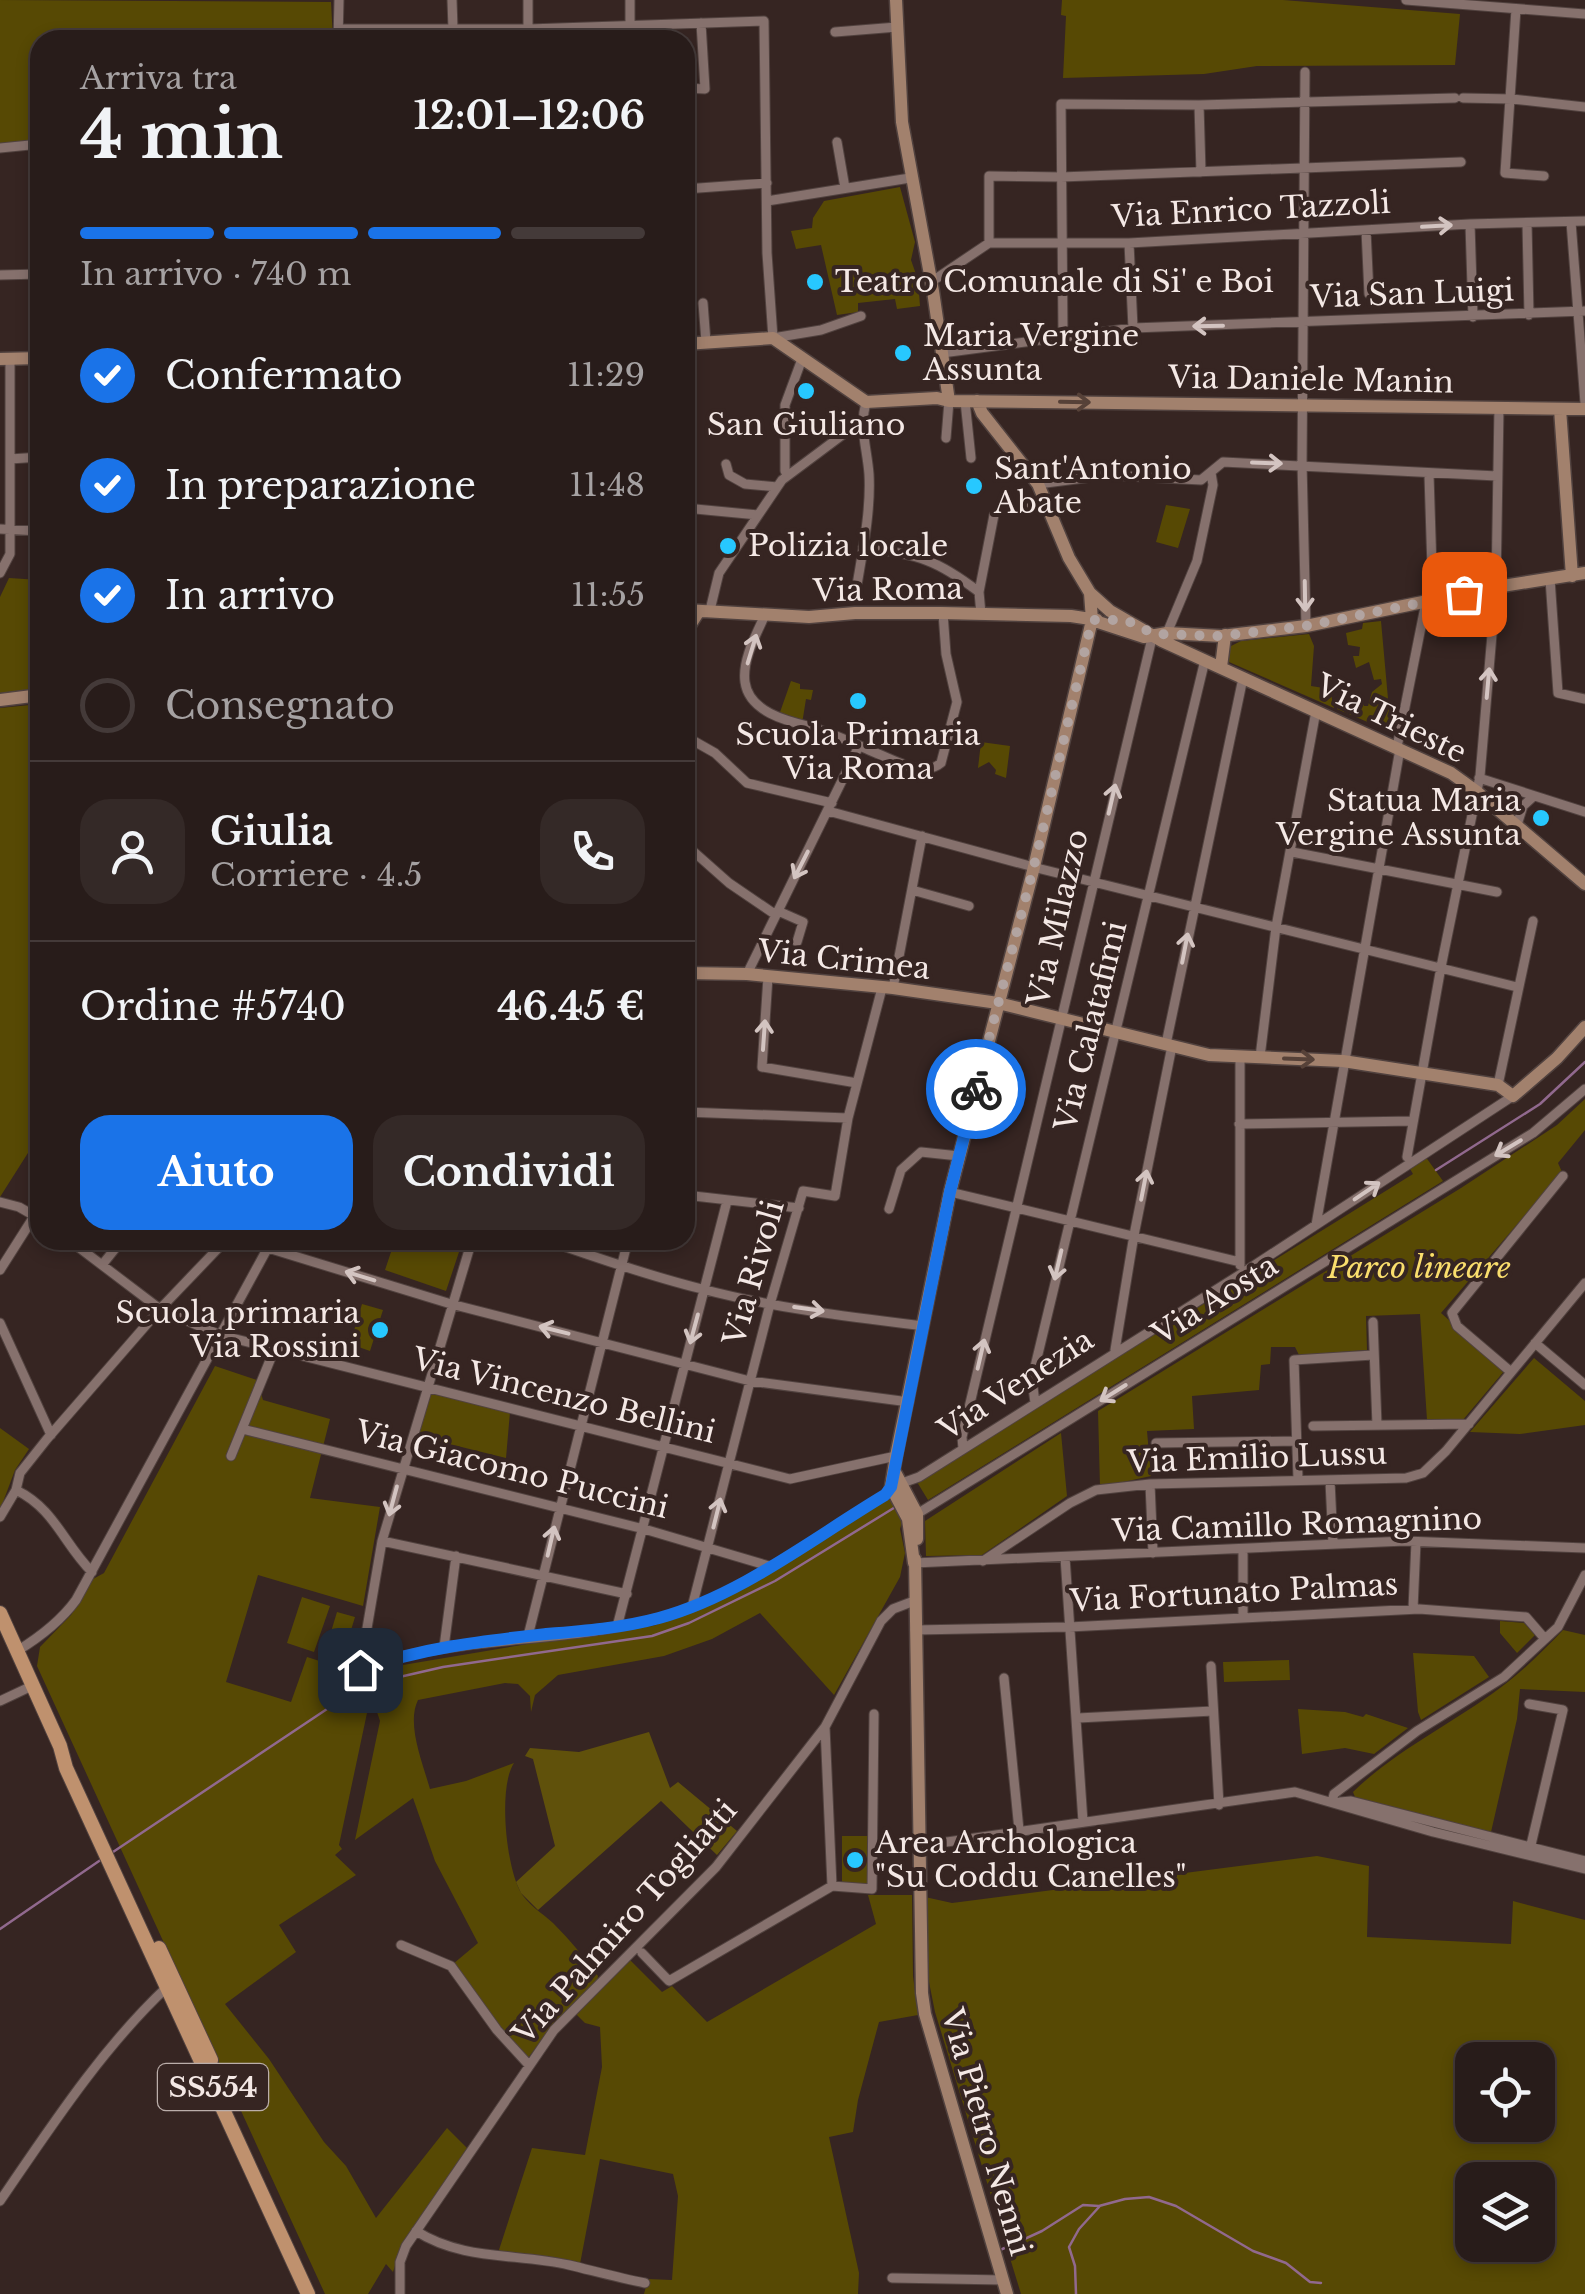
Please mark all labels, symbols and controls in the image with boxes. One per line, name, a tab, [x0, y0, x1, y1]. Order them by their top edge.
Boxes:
text: Arriva tra	[80, 58, 237, 98]
text: 12:01–12:06	[414, 92, 645, 139]
text: 4 min	[80, 95, 283, 176]
street label: Via Enrico Tazzoli	[1110, 184, 1391, 235]
one-way arrow	[1420, 216, 1452, 235]
text: In arrivo · 740 m	[80, 254, 351, 294]
place label: Teatro Comunale di Si' e Boi	[835, 263, 1274, 300]
marker: Teatro Comunale di Si' e Boi	[804, 271, 826, 293]
street label: Via San Luigi	[1308, 271, 1515, 316]
one-way arrow	[1192, 316, 1224, 336]
place label: Maria Vergine Assunta	[922, 317, 1139, 388]
marker: Maria Vergine Assunta	[892, 342, 914, 364]
icon: check	[80, 348, 135, 403]
text: Confermato	[165, 352, 403, 399]
text: 11:29	[567, 355, 645, 395]
street label: Via Daniele Manin	[1167, 358, 1454, 400]
marker: San Giuliano	[795, 380, 817, 402]
one-way arrow	[1058, 392, 1090, 412]
place label: San Giuliano	[707, 406, 905, 443]
place label: Sant'Antonio Abate	[993, 450, 1192, 521]
one-way arrow	[1251, 454, 1283, 473]
icon: check	[80, 458, 135, 513]
text: In preparazione	[165, 462, 476, 509]
text: 11:48	[569, 465, 645, 505]
marker: Sant'Antonio Abate	[963, 475, 985, 497]
place label: Polizia locale	[748, 527, 948, 564]
marker: Polizia locale	[717, 535, 739, 557]
pin	[1422, 552, 1507, 637]
icon: bag	[1437, 567, 1492, 622]
icon: check	[80, 568, 135, 623]
street label: Via Roma	[812, 570, 964, 609]
text: In arrivo	[165, 572, 335, 619]
text: 11:55	[571, 575, 645, 615]
one-way arrow	[1296, 578, 1314, 611]
one-way arrow	[744, 634, 762, 665]
street label: Via Trieste	[1309, 666, 1473, 771]
one-way arrow	[1478, 667, 1497, 700]
text: Consegnato	[165, 682, 395, 729]
marker: Scuola Primaria Via Roma	[847, 690, 869, 712]
place label: Scuola Primaria Via Roma	[736, 716, 981, 787]
place label: Statua Maria Vergine Assunta	[1275, 782, 1521, 853]
one-way arrow	[1104, 784, 1122, 816]
button: person	[80, 799, 185, 904]
button: phone	[540, 799, 645, 904]
marker: Statua Maria Vergine Assunta	[1530, 807, 1552, 829]
text: Giulia	[210, 808, 333, 855]
street label: Via Milazzo	[1019, 826, 1096, 1011]
one-way arrow	[791, 849, 810, 879]
text: Corriere · 4.5	[210, 855, 422, 895]
street label: Via Calatafimi	[1046, 917, 1135, 1136]
street label: Via Crimea	[755, 932, 932, 987]
one-way arrow	[1176, 932, 1195, 965]
text: Ordine #5740	[80, 983, 346, 1030]
text: 46.45 €	[497, 983, 645, 1030]
one-way arrow	[755, 1019, 774, 1051]
courier	[926, 1039, 1026, 1139]
one-way arrow	[1282, 1050, 1314, 1069]
icon: bike	[949, 1062, 1004, 1117]
button: Aiuto	[80, 1115, 353, 1230]
button: Condividi	[373, 1115, 645, 1230]
one-way arrow	[1494, 1138, 1523, 1158]
one-way arrow	[1135, 1170, 1154, 1202]
one-way arrow	[1353, 1180, 1381, 1201]
street label: Via Rivoli	[715, 1196, 792, 1351]
street label: Via Aosta	[1144, 1246, 1285, 1353]
one-way arrow	[1048, 1248, 1066, 1280]
park label: Parco lineare	[1326, 1249, 1511, 1286]
one-way arrow	[344, 1266, 376, 1284]
place label: Scuola primaria Via Rossini	[115, 1294, 360, 1365]
one-way arrow	[792, 1301, 824, 1319]
one-way arrow	[683, 1313, 702, 1344]
marker: Scuola primaria Via Rossini	[369, 1319, 391, 1341]
one-way arrow	[539, 1320, 571, 1338]
street label: Via Venezia	[931, 1321, 1100, 1449]
one-way arrow	[973, 1339, 991, 1371]
street label: Via Vincenzo Bellini	[408, 1340, 719, 1451]
one-way arrow	[1099, 1382, 1128, 1403]
street label: Via Giacomo Puccini	[351, 1412, 673, 1526]
street label: Via Emilio Lussu	[1125, 1434, 1388, 1481]
one-way arrow	[382, 1484, 401, 1516]
one-way arrow	[709, 1498, 727, 1530]
street label: Via Camillo Romagnino	[1110, 1500, 1483, 1549]
one-way arrow	[543, 1526, 562, 1557]
street label: Via Fortunato Palmas	[1068, 1565, 1399, 1620]
pin	[318, 1628, 403, 1713]
icon: home	[333, 1643, 388, 1698]
street label: Via Palmiro Togliatti	[504, 1792, 744, 2052]
place label: Area Archologica "Su Coddu Canelles"	[874, 1824, 1187, 1895]
marker: Area Archologica "Su Coddu Canelles"	[844, 1849, 866, 1871]
street label: Via Pietro Nenni	[933, 2003, 1039, 2259]
map controls	[1455, 2042, 1555, 2262]
button: locate	[1455, 2042, 1555, 2142]
road number: SS554	[158, 2064, 268, 2110]
button: layers	[1455, 2162, 1555, 2262]

